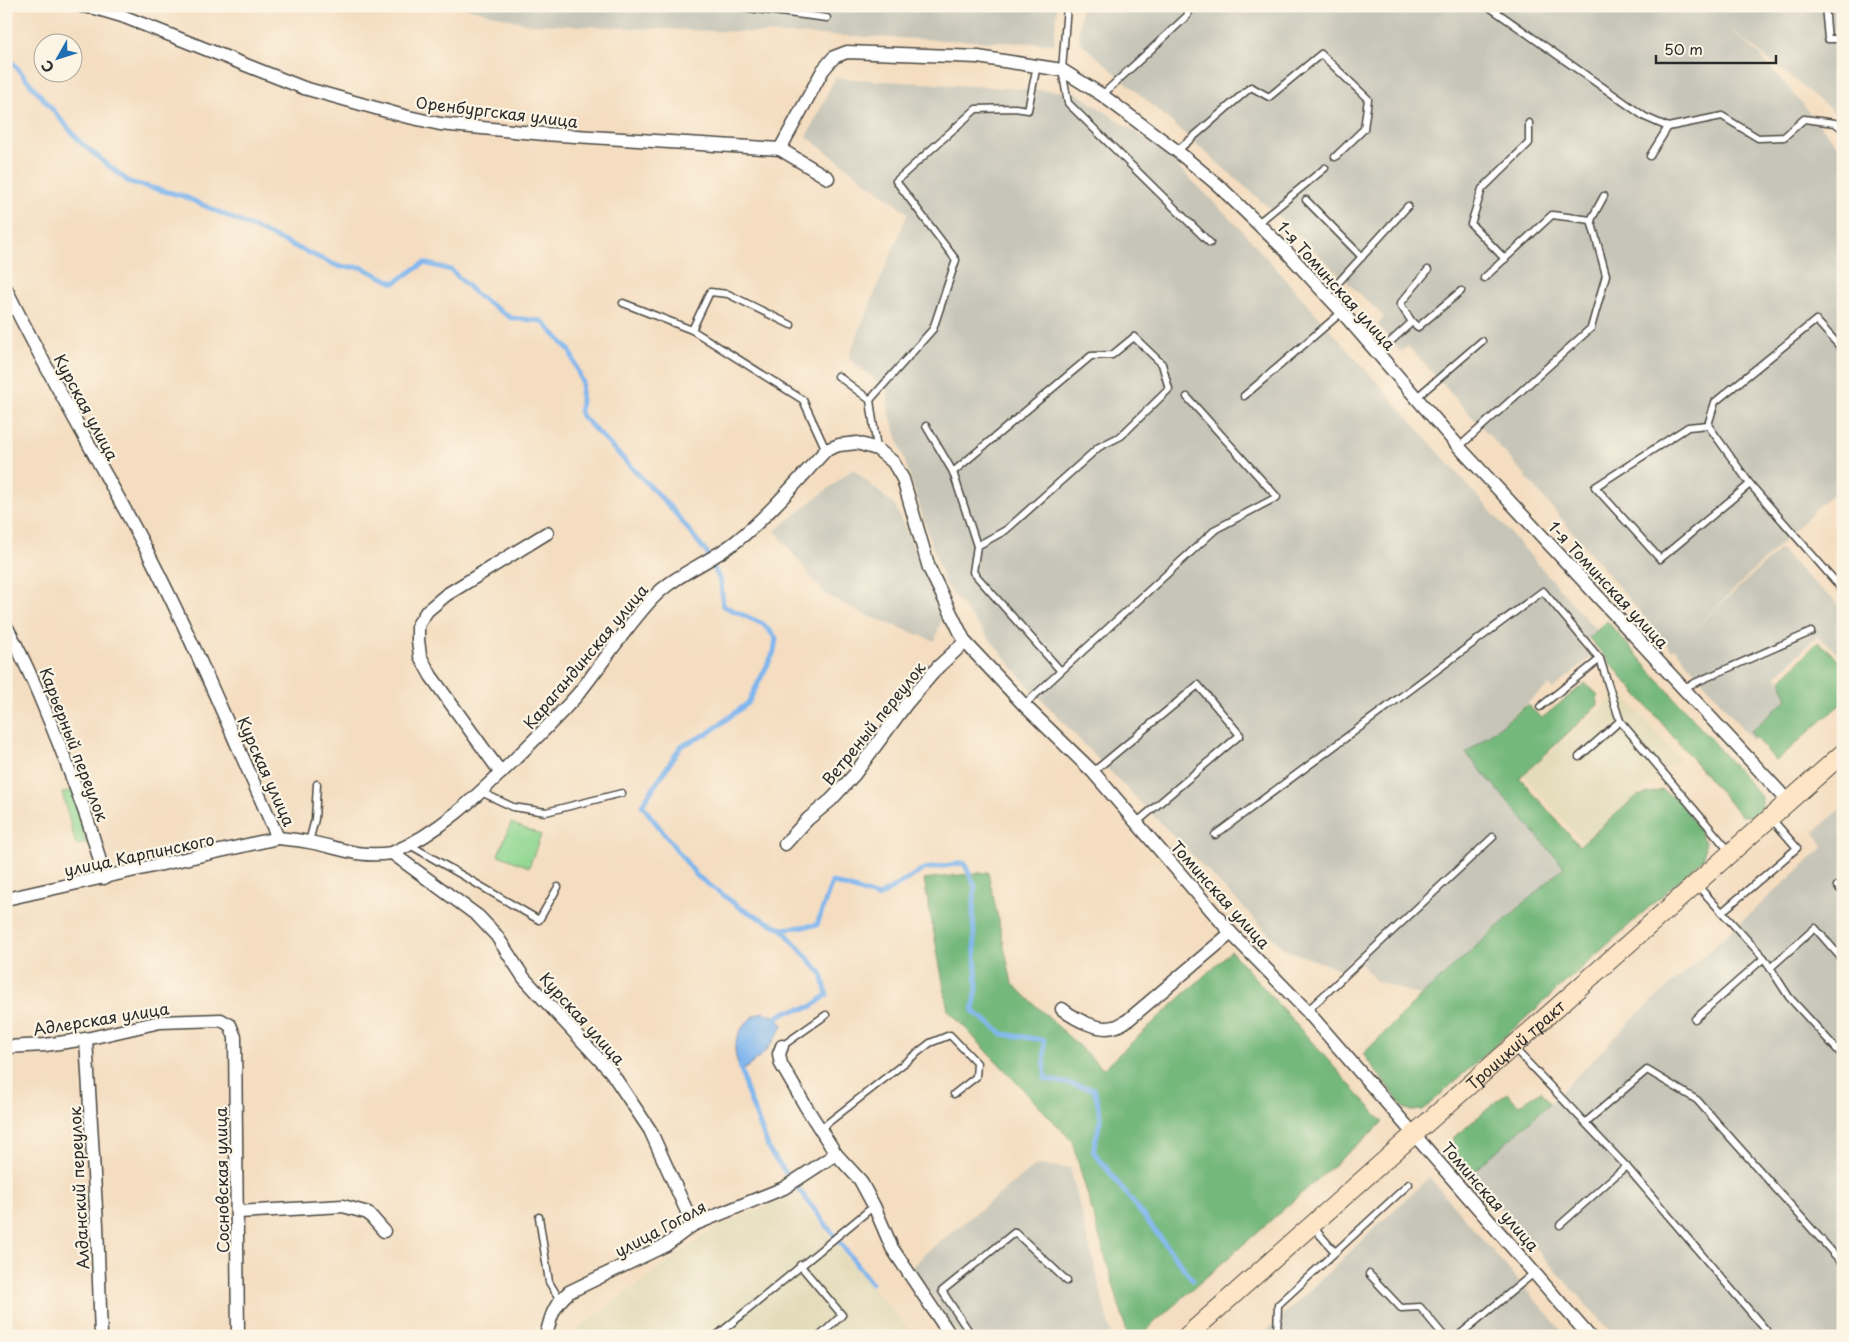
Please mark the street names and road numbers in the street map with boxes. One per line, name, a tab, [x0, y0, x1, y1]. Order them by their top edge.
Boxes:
street label: Оренбургская улица	[414, 89, 580, 133]
street label: 1-я Томинская улица	[1272, 215, 1402, 355]
street label: Курская улица	[49, 349, 125, 465]
street label: 1-я Томинская улица	[1543, 515, 1675, 653]
street label: Карагандинская улица	[517, 578, 653, 734]
street label: Ветреный переулок	[816, 656, 931, 790]
street label: Карьерный переулок	[35, 664, 116, 825]
street label: Курская улица	[232, 712, 302, 830]
street label: улица Карпинского	[62, 826, 216, 882]
street label: Томинская улица	[1166, 834, 1276, 954]
street label: Курская улица	[535, 966, 631, 1070]
street label: Троицкий тракт	[1460, 994, 1570, 1095]
street label: Адлерская улица	[31, 995, 171, 1041]
street label: Алданский переулок	[62, 1105, 94, 1270]
street label: Сосновская улица	[208, 1107, 234, 1253]
street label: Томинская улица	[1436, 1136, 1546, 1256]
street label: улица Гоголя	[610, 1194, 710, 1262]

